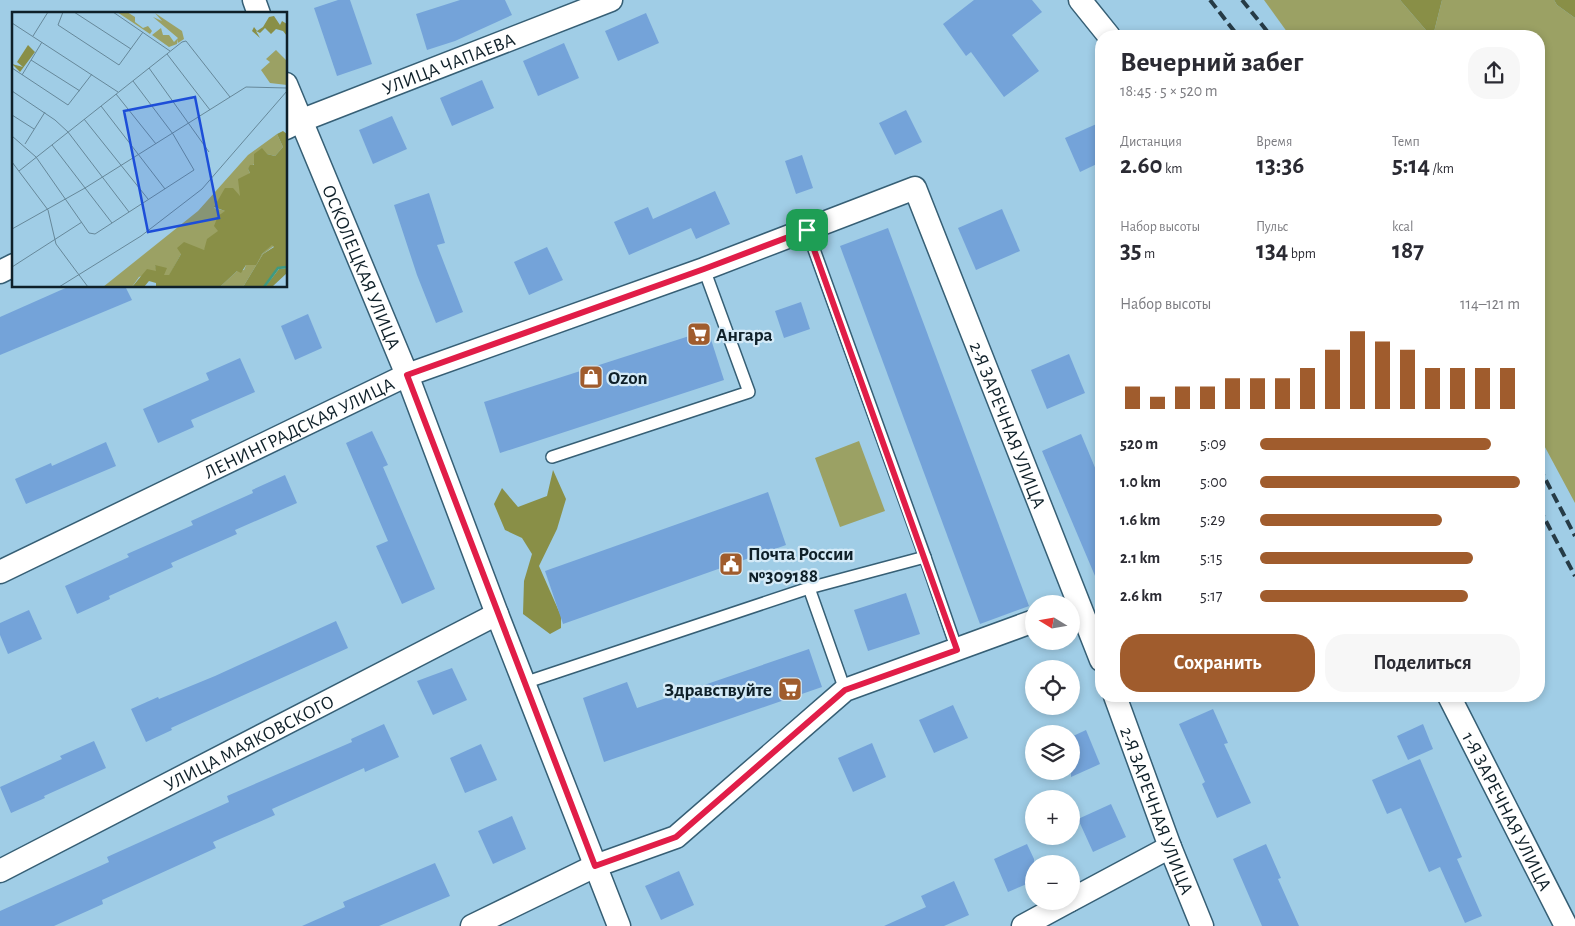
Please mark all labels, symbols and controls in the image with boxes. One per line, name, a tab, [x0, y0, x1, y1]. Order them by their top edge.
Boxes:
inset map	[12, 12, 288, 288]
street label: УЛИЦА ЧАПАЕВА	[380, 30, 518, 99]
button: share	[1468, 47, 1520, 99]
text: Вечерний забег	[1120, 49, 1303, 77]
text: 18:45 · 5 × 520 m	[1120, 83, 1218, 99]
text: Дистанция	[1120, 135, 1182, 149]
text: Время	[1256, 135, 1292, 149]
text: Темп	[1392, 135, 1420, 149]
text: 2.60	[1120, 153, 1163, 178]
text: 13:36	[1256, 153, 1304, 178]
text: 5:14	[1392, 153, 1430, 178]
text: km	[1163, 162, 1183, 176]
text: /km	[1430, 162, 1454, 176]
street label: ОСКОЛЕЦКАЯ УЛИЦА	[318, 182, 403, 352]
pin	[786, 209, 828, 251]
icon: arrive	[793, 216, 821, 244]
text: Набор высоты	[1120, 220, 1200, 234]
text: Пульс	[1256, 220, 1289, 234]
text: kcal	[1392, 220, 1413, 234]
text: 35	[1120, 238, 1142, 263]
text: 134	[1256, 238, 1288, 263]
text: 187	[1392, 238, 1424, 263]
text: m	[1142, 247, 1155, 261]
text: bpm	[1288, 247, 1316, 261]
text: Набор высоты	[1120, 296, 1211, 312]
text: 114–121 m	[1460, 296, 1520, 312]
supermarket icon: Ангара	[686, 321, 712, 347]
place label: Ангара	[716, 326, 773, 345]
street label: 2-Я ЗАРЕЧНАЯ УЛИЦА	[966, 339, 1048, 511]
shop icon: Ozon	[578, 364, 604, 390]
place label: Ozon	[608, 369, 647, 388]
street label: ЛЕНИНГРАДСКАЯ УЛИЦА	[201, 375, 398, 483]
text: 520 m	[1120, 436, 1158, 452]
text: 5:09	[1200, 436, 1226, 452]
text: 1.0 km	[1120, 474, 1161, 490]
text: 5:00	[1200, 474, 1227, 490]
text: 1.6 km	[1120, 512, 1160, 528]
text: 5:29	[1200, 512, 1225, 528]
place label: Почта России №309188	[748, 545, 854, 586]
text: 2.1 km	[1120, 550, 1160, 566]
text: 5:15	[1200, 550, 1223, 566]
public building icon: Почта России №309188	[718, 551, 744, 577]
text: 2.6 km	[1120, 588, 1162, 604]
text: 5:17	[1200, 588, 1223, 604]
north arrow	[1025, 595, 1080, 650]
map controls	[1025, 595, 1080, 910]
button: Сохранить	[1120, 634, 1315, 692]
button: Поделиться	[1325, 634, 1520, 692]
button: locate	[1025, 660, 1080, 715]
supermarket icon: Здравствуйте	[777, 676, 803, 702]
place label: Здравствуйте	[664, 681, 772, 700]
street label: УЛИЦА МАЯКОВСКОГО	[161, 692, 337, 795]
button: layers	[1025, 725, 1080, 780]
street label: 2-Я ЗАРЕЧНАЯ УЛИЦА	[1116, 725, 1196, 897]
street label: 1-Я ЗАРЕЧНАЯ УЛИЦА	[1458, 729, 1554, 894]
button: +	[1025, 790, 1080, 845]
button: −	[1025, 855, 1080, 910]

